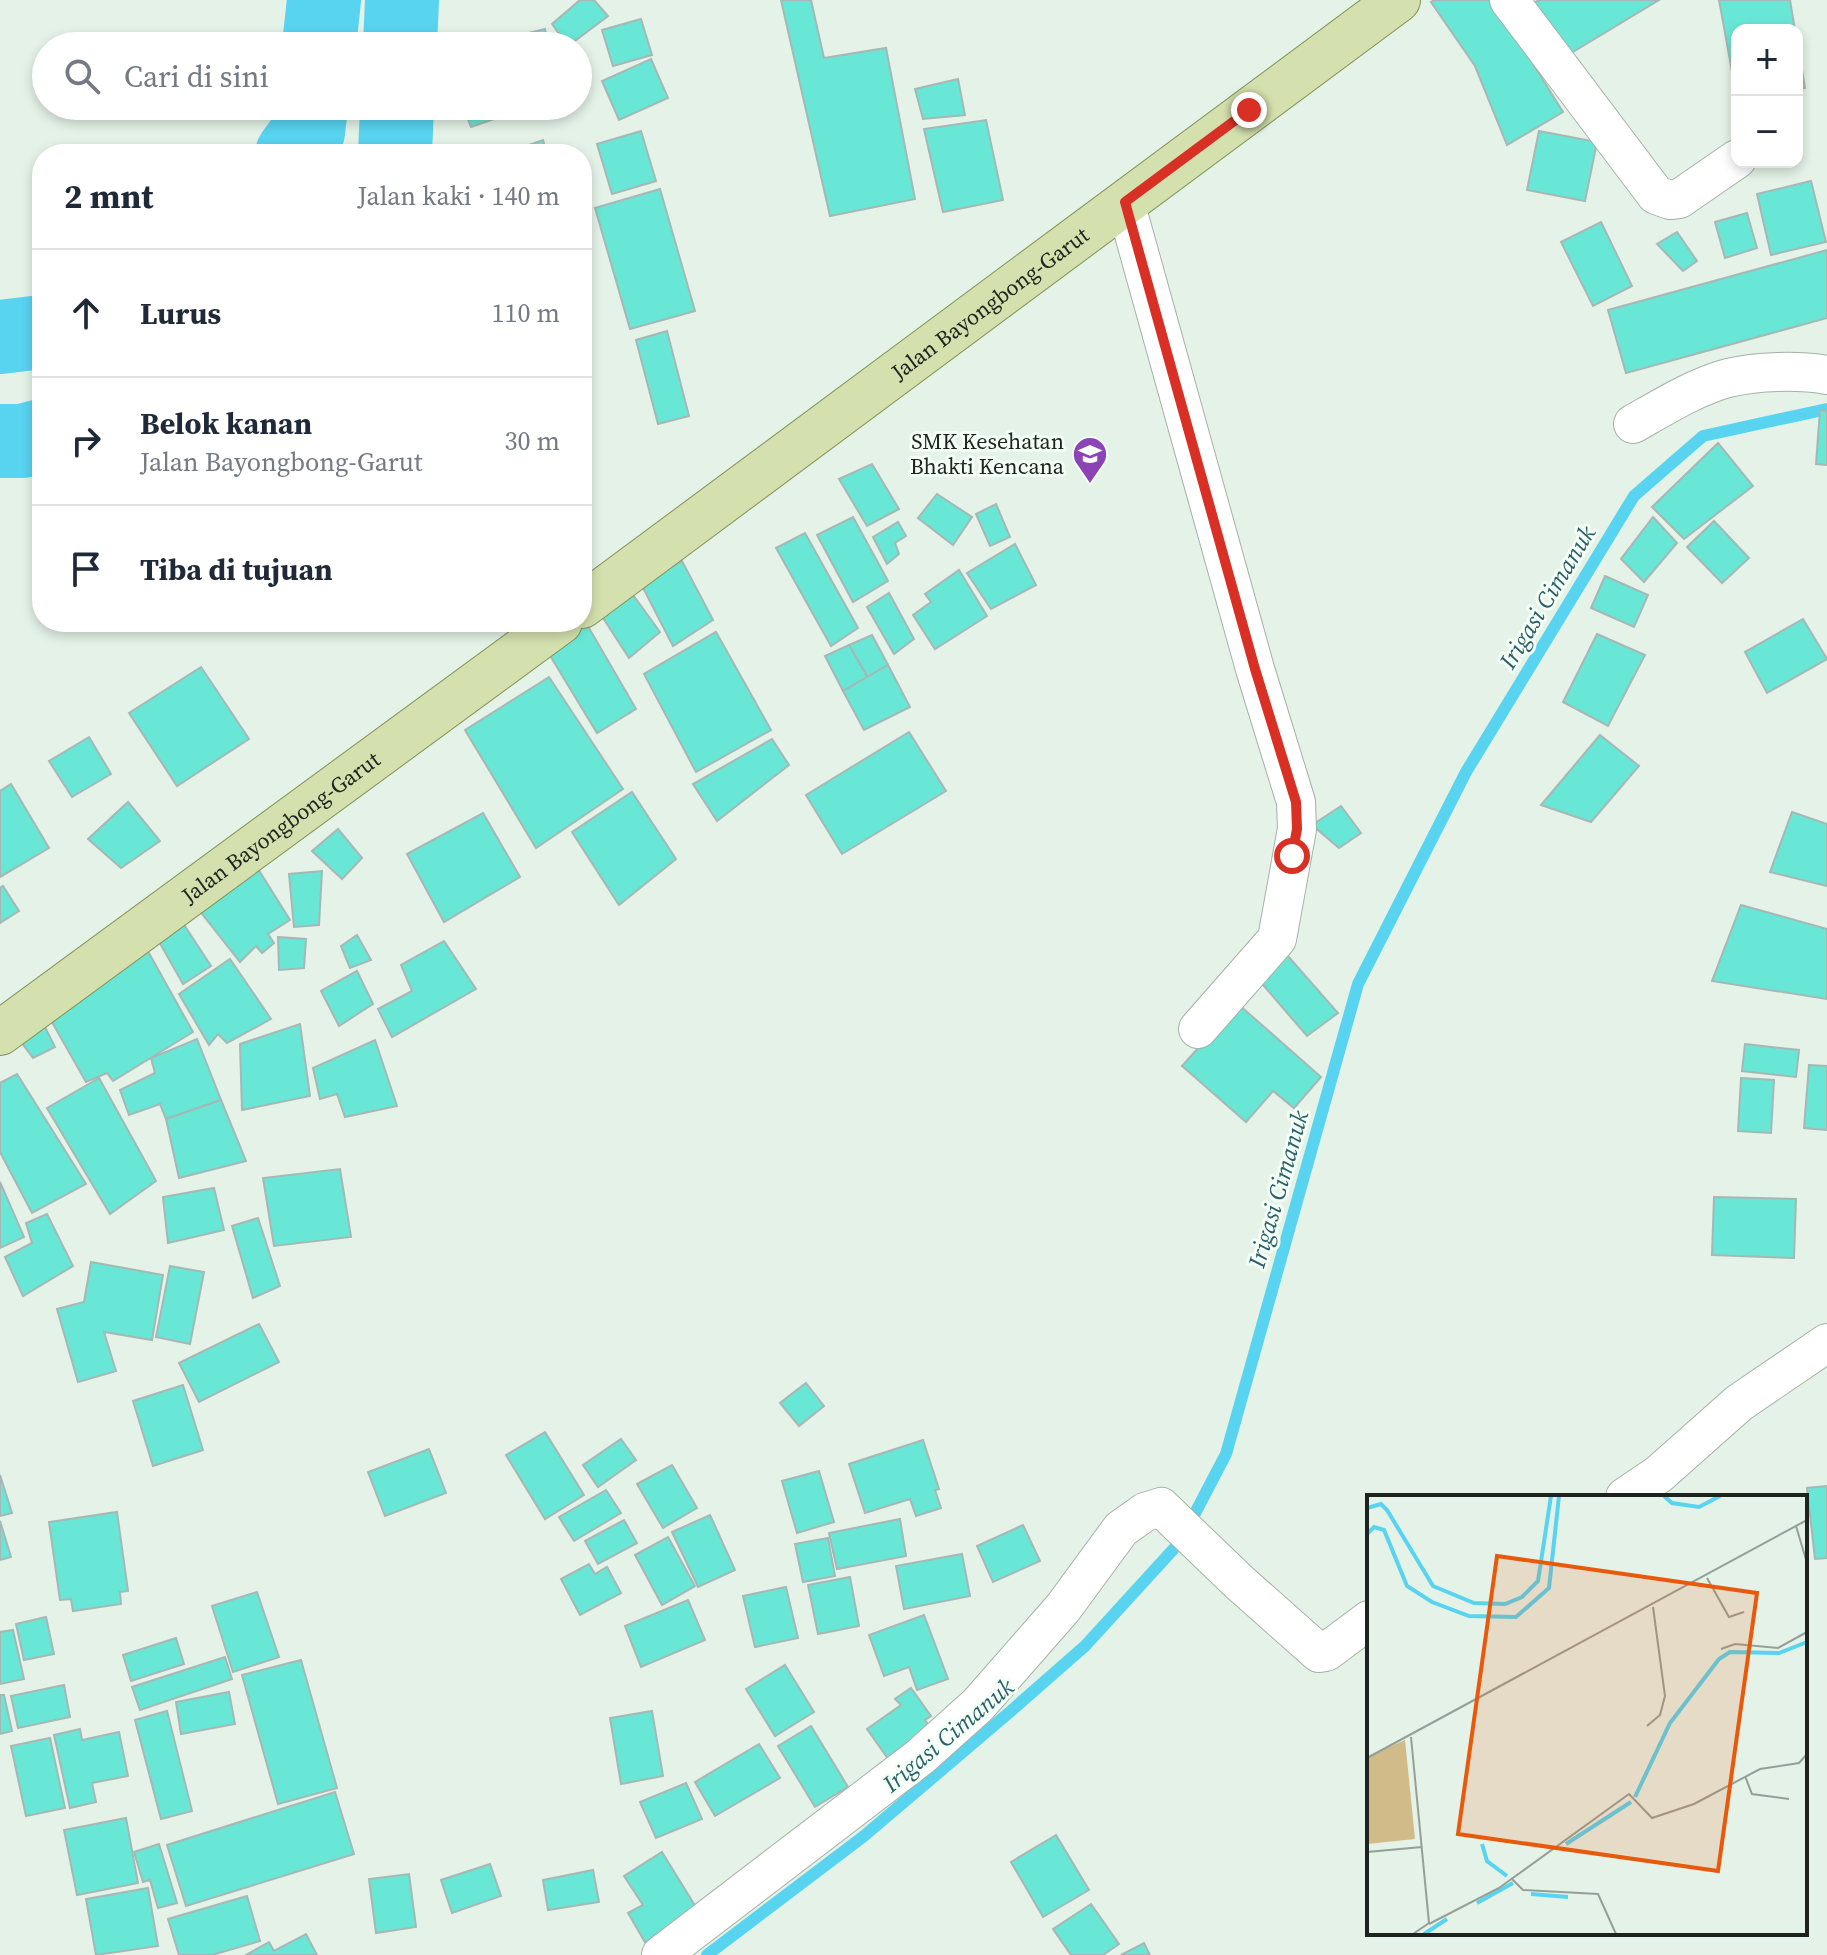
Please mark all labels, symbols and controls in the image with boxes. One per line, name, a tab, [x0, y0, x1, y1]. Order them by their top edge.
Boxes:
map controls	[1731, 24, 1803, 168]
button: +	[1731, 24, 1803, 96]
search box	[32, 32, 592, 120]
icon: search	[60, 54, 104, 98]
text: Cari di sini	[124, 56, 269, 97]
route end	[1231, 92, 1267, 128]
button: −	[1731, 96, 1803, 168]
text: 2 mnt	[64, 173, 154, 219]
text: Jalan kaki · 140 m	[357, 178, 560, 214]
street label: Jalan Bayongbong-Garut	[884, 219, 1095, 387]
icon: ahead	[64, 291, 108, 335]
text: Lurus	[140, 293, 221, 334]
text: 110 m	[492, 295, 560, 331]
text: Belok kanan	[140, 403, 312, 444]
icon: right	[64, 419, 108, 463]
text: 30 m	[505, 423, 560, 459]
place label: SMK Kesehatan Bhakti Kencana	[910, 426, 1065, 481]
school or university icon: SMK Kesehatan Bhakti Kencana	[1071, 435, 1109, 485]
text: Jalan Bayongbong-Garut	[140, 444, 422, 480]
water label: Irigasi Cimanuk	[1491, 518, 1603, 676]
icon: arrive	[64, 547, 108, 591]
text: Tiba di tujuan	[140, 549, 333, 590]
street label: Jalan Bayongbong-Garut	[174, 744, 386, 911]
route start	[1274, 838, 1310, 874]
water label: Irigasi Cimanuk	[1240, 1106, 1316, 1272]
inset map	[1367, 1495, 1807, 1935]
water label: Irigasi Cimanuk	[875, 1670, 1021, 1800]

